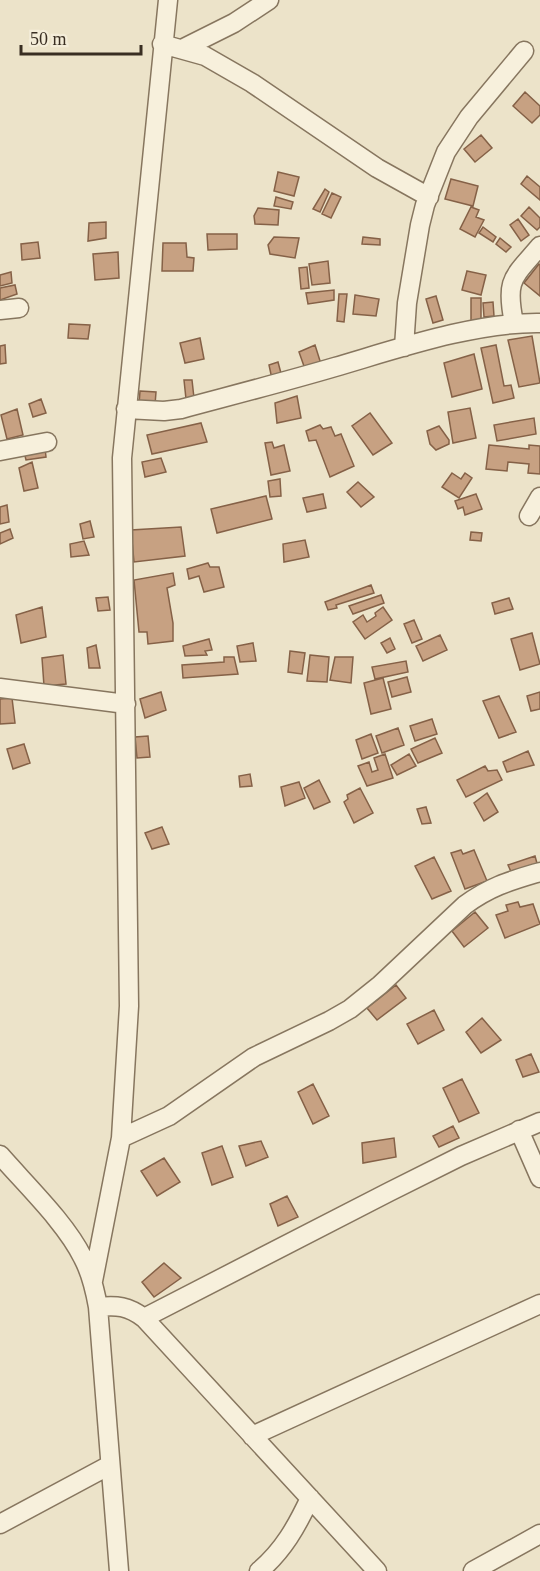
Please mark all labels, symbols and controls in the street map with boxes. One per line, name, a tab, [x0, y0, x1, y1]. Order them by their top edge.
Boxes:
scale bar	[21, 18, 141, 56]
text: 50 m	[30, 29, 67, 49]

